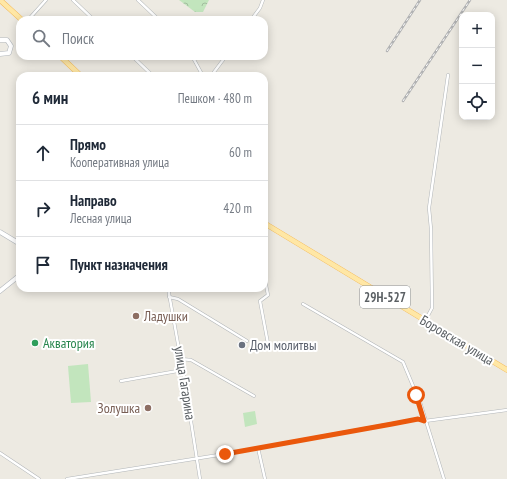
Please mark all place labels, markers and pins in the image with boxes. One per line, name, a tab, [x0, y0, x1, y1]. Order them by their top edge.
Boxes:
place label: Ладушки	[143, 307, 188, 325]
marker: Ладушки	[131, 311, 141, 321]
place label: Акватория	[43, 334, 94, 352]
place label: Дом молитвы	[250, 336, 317, 354]
marker: Акватория	[30, 338, 40, 348]
marker: Дом молитвы	[237, 340, 247, 350]
place label: Золушка	[98, 399, 140, 417]
marker: Золушка	[143, 403, 153, 413]

